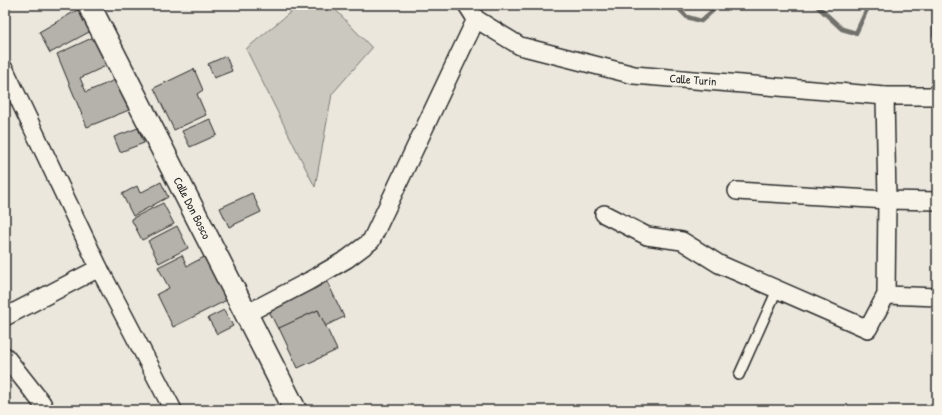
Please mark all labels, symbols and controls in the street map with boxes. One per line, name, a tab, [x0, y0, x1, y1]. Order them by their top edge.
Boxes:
street label: Calle Turin	[669, 69, 717, 90]
street label: Calle Don Bosco	[169, 174, 215, 242]

